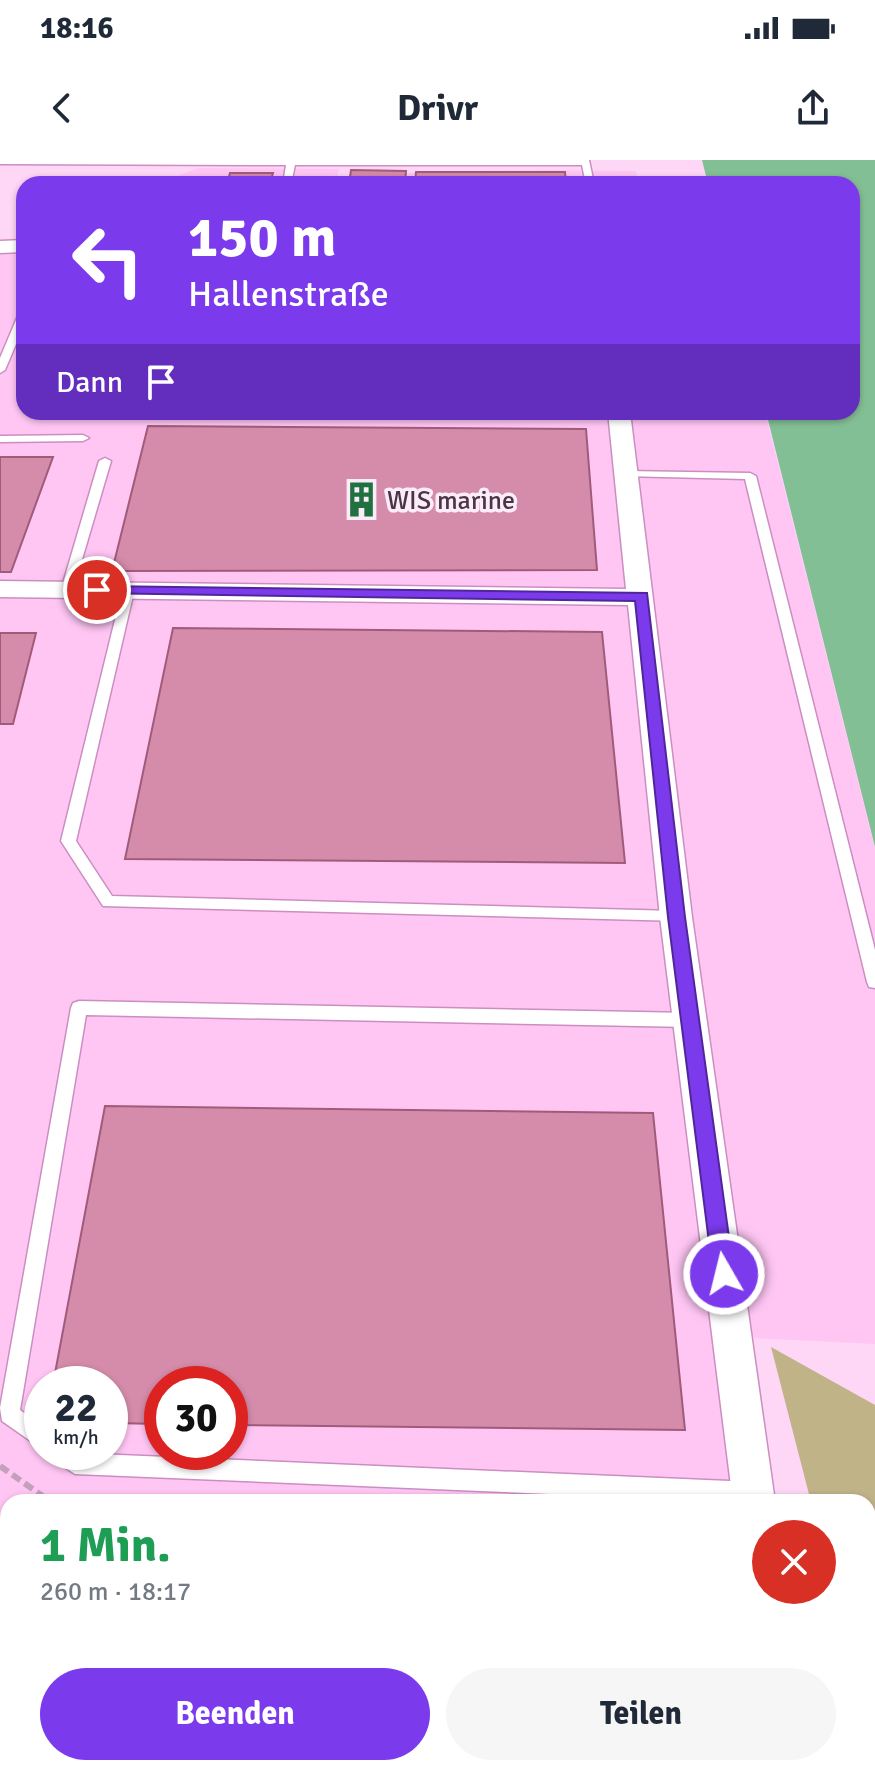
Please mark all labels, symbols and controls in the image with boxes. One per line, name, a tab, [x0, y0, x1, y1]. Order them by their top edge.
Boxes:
text: 18:16	[40, 10, 114, 47]
icon: back	[40, 86, 84, 130]
text: Drivr	[397, 86, 478, 131]
icon: share	[791, 86, 835, 130]
text: 150 m	[188, 203, 336, 272]
icon: left	[56, 208, 160, 312]
text: Hallenstraße	[188, 272, 389, 317]
icon: arrive	[139, 360, 183, 404]
text: Dann	[56, 364, 123, 401]
building icon: WIS marine	[342, 481, 380, 519]
place label: WIS marine	[387, 485, 515, 517]
pin	[63, 556, 131, 624]
icon: arrive	[75, 568, 119, 612]
position arrow	[682, 1232, 766, 1316]
speed limit sign: 30	[144, 1366, 248, 1470]
text: 22	[54, 1383, 98, 1433]
text: km/h	[53, 1425, 99, 1450]
text: 1 Min.	[40, 1516, 171, 1575]
button: close	[752, 1520, 836, 1604]
text: 260 m · 18:17	[40, 1576, 191, 1608]
button: Beenden	[40, 1668, 430, 1760]
button: Teilen	[446, 1668, 836, 1760]

